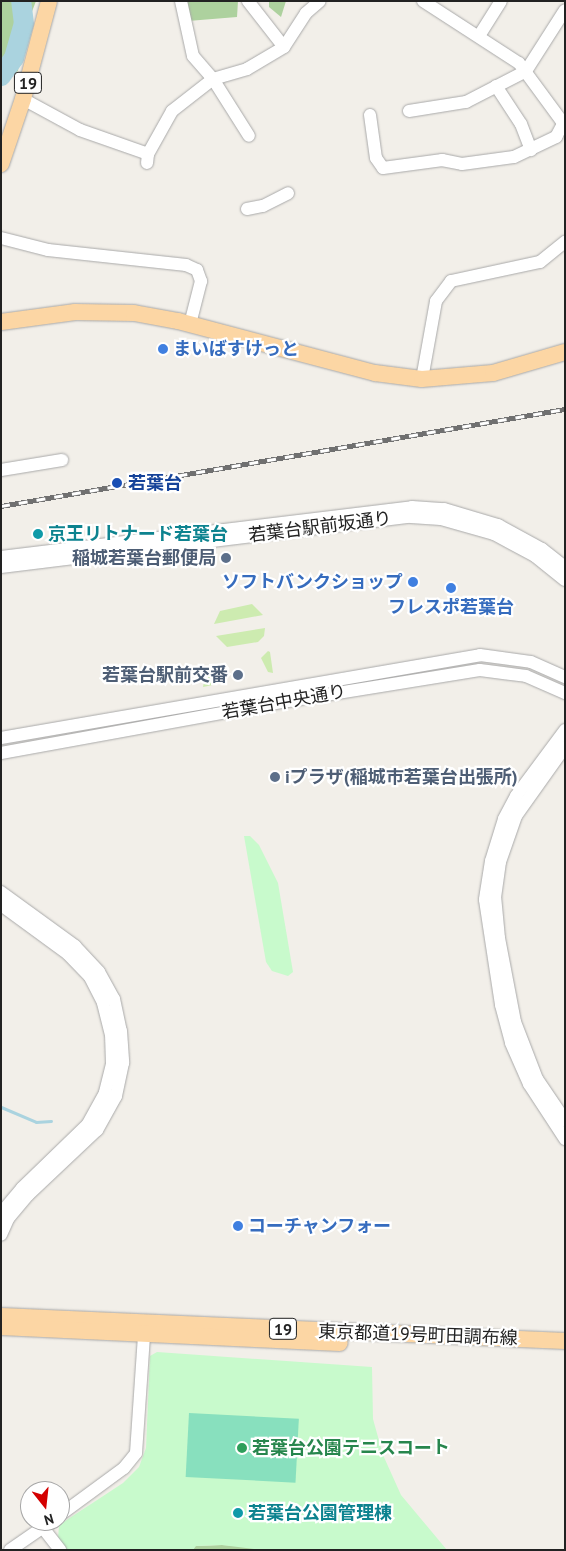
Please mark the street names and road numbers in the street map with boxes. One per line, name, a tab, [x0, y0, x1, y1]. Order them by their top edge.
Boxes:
road number: 19	[13, 70, 43, 96]
street label: 若葉台駅前坂通り	[247, 508, 393, 546]
street label: 若葉台中央通り	[220, 680, 348, 724]
road number: 19	[268, 1316, 298, 1342]
street label: 東京都道19号町田調布線	[318, 1321, 518, 1349]

